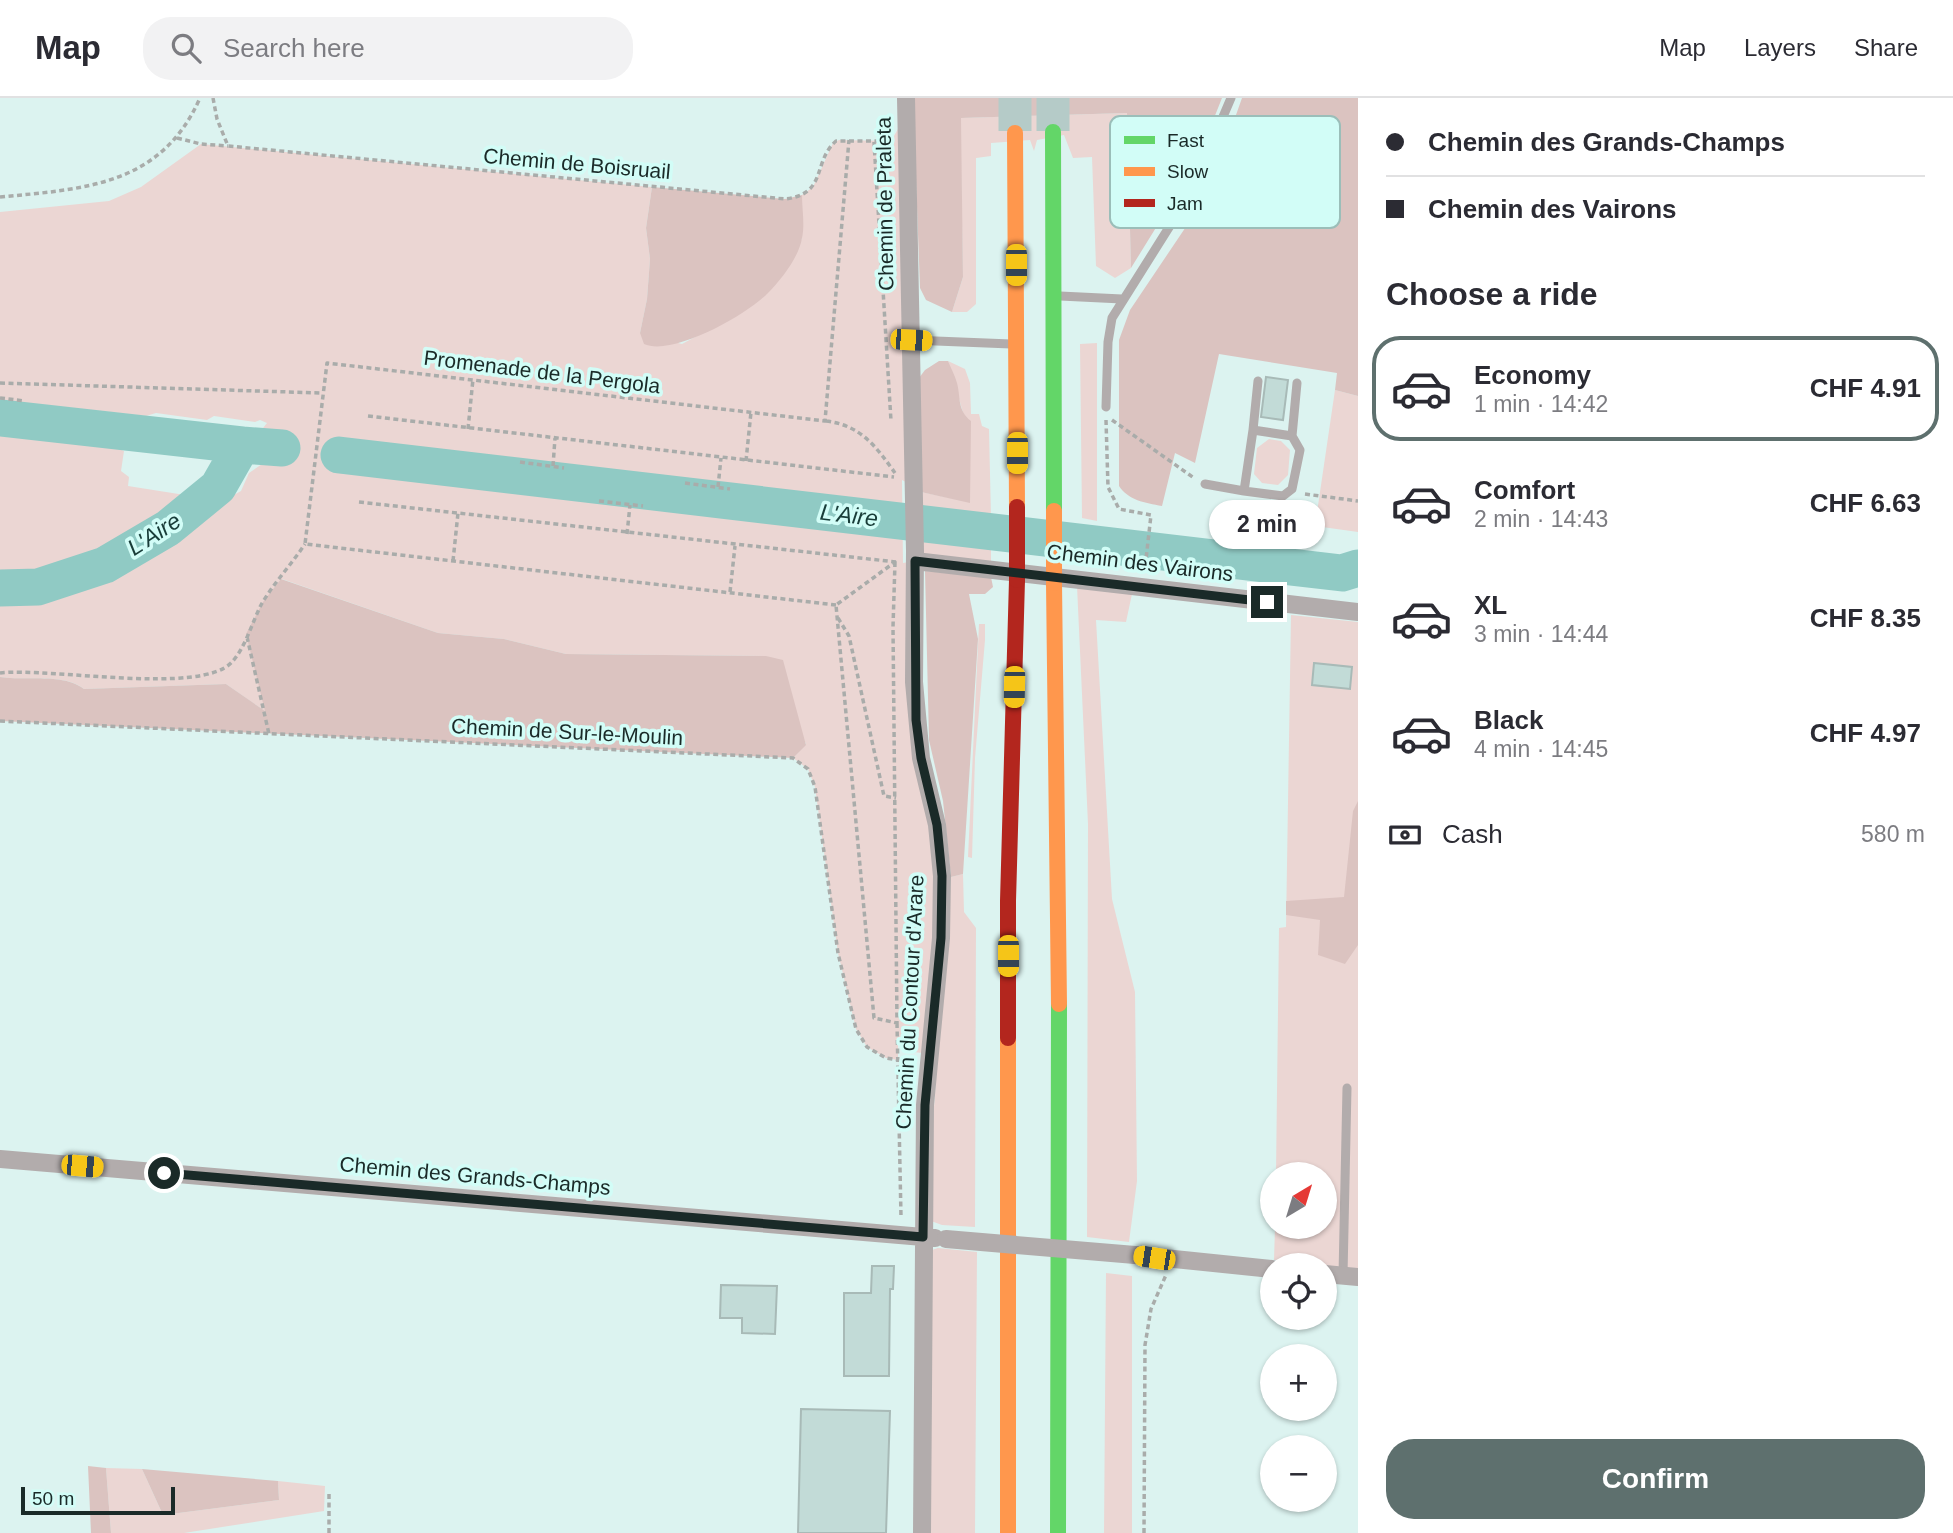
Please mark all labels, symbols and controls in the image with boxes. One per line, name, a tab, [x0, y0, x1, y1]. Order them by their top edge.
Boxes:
search box	[143, 17, 633, 80]
text: Map	[35, 29, 101, 66]
icon: search	[167, 29, 205, 67]
text: Search here	[223, 33, 365, 63]
text: Map	[1659, 34, 1706, 61]
text: Layers	[1744, 34, 1816, 61]
text: Share	[1854, 34, 1918, 61]
legend	[1110, 116, 1340, 228]
street label: Chemin de Praleta	[871, 117, 898, 291]
text: Chemin des Grands-Champs	[1428, 127, 1785, 157]
text: Fast	[1167, 130, 1205, 151]
street label: Chemin de Boisruail	[482, 144, 672, 183]
text: Slow	[1167, 161, 1208, 182]
text: Jam	[1167, 193, 1203, 214]
text: Chemin des Vairons	[1428, 194, 1677, 224]
car	[1006, 244, 1027, 286]
text: Choose a ride	[1386, 276, 1598, 312]
car	[890, 328, 933, 352]
street label: Promenade de la Pergola	[422, 346, 662, 397]
icon: car	[1390, 357, 1453, 420]
text: Economy	[1474, 360, 1591, 390]
text: CHF 4.91	[1810, 373, 1921, 403]
text: 1 min · 14:42	[1474, 391, 1608, 417]
car	[1007, 432, 1028, 474]
icon: car	[1390, 472, 1453, 535]
text: Comfort	[1474, 475, 1575, 505]
text: CHF 6.63	[1810, 488, 1921, 518]
water label: L'Aire	[819, 499, 879, 531]
callout: 2 min	[1209, 500, 1325, 550]
text: 2 min · 14:43	[1474, 506, 1608, 532]
water label: L'Aire	[123, 507, 185, 561]
text: 2 min	[1237, 511, 1297, 537]
street label: Chemin des Vairons	[1046, 540, 1235, 585]
route end	[1251, 586, 1283, 618]
icon: car	[1390, 587, 1453, 650]
text: XL	[1474, 590, 1507, 620]
text: CHF 8.35	[1810, 603, 1921, 633]
text: 3 min · 14:44	[1474, 621, 1608, 647]
car	[1004, 666, 1025, 708]
icon: car	[1390, 702, 1453, 765]
text: Black	[1474, 705, 1543, 735]
street label: Chemin de Sur-le-Moulin	[450, 714, 684, 749]
text: CHF 4.97	[1810, 718, 1921, 748]
text: 4 min · 14:45	[1474, 736, 1608, 762]
icon: cash	[1386, 816, 1424, 854]
text: Cash	[1442, 819, 1503, 849]
text: 580 m	[1861, 821, 1925, 847]
street label: Chemin du Contour d'Arare	[891, 874, 928, 1130]
car	[998, 935, 1019, 977]
street label: Chemin des Grands-Champs	[339, 1152, 612, 1199]
car	[61, 1154, 104, 1178]
route start	[148, 1157, 180, 1189]
north arrow	[1260, 1162, 1337, 1239]
map controls	[1260, 1162, 1337, 1512]
car	[1132, 1244, 1177, 1272]
button: locate	[1260, 1253, 1337, 1330]
button: +	[1260, 1344, 1337, 1421]
button: −	[1260, 1435, 1337, 1512]
button: Confirm	[1386, 1439, 1925, 1519]
scale bar	[21, 1484, 175, 1516]
text: 50 m	[32, 1488, 74, 1509]

